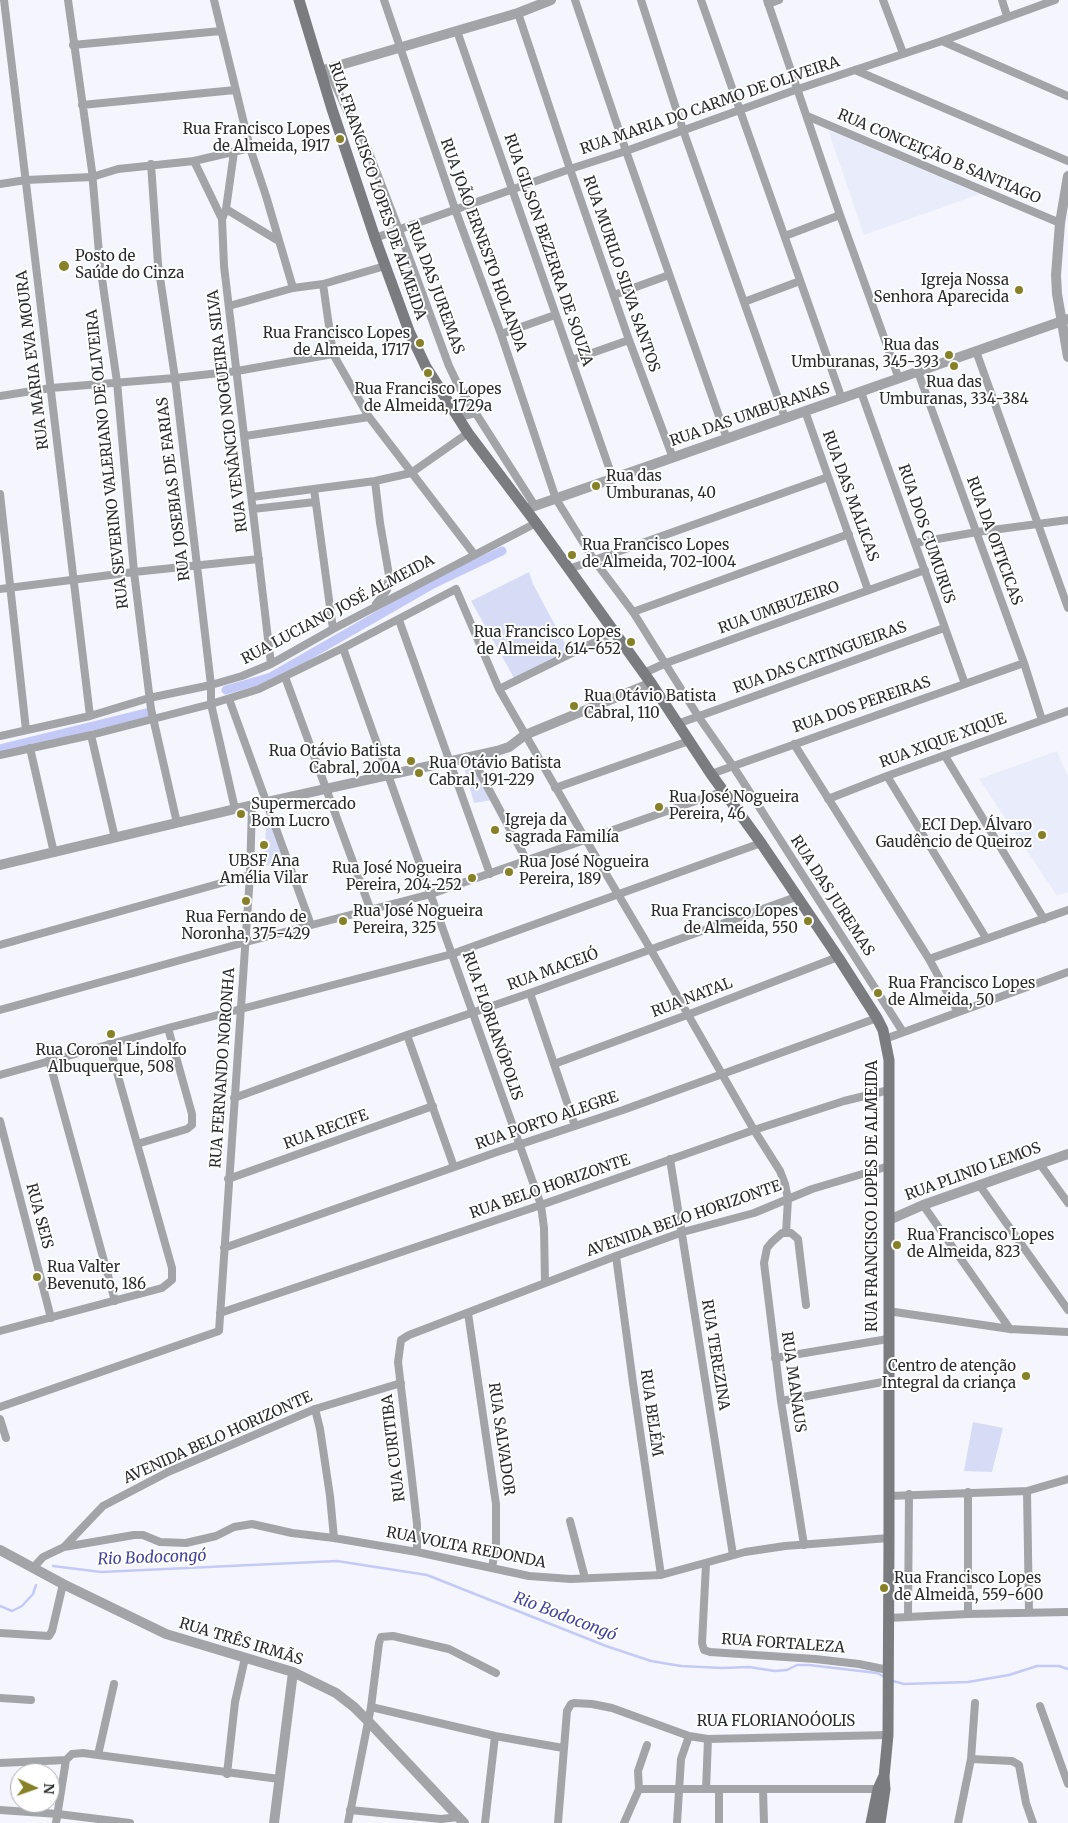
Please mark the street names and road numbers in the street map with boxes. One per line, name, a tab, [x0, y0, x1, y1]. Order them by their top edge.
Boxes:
street label: RUA MARIA DO CARMO DE OLIVEIRA	[578, 53, 842, 159]
street label: RUA FRANCISCO LOPES DE ALMEIDA	[324, 60, 430, 322]
street label: RUA CONCEIÇÃO B SANTIAGO	[835, 106, 1043, 208]
street label: RUA GILSON BEZERRA DE SOUZA	[500, 131, 596, 369]
street label: RUA JOÃO ERNESTO HOLANDA	[436, 136, 530, 354]
street label: RUA MURILO SILVA SANTOS	[579, 173, 663, 375]
street label: RUA DAS JUREMAS	[403, 219, 467, 357]
street label: RUA MARIA EVA MOURA	[13, 269, 53, 451]
street label: RUA VENÂNCIO NOGUEIRA SILVA	[204, 289, 252, 533]
street label: RUA SEVERINO VALERIANO DE OLIVEIRA	[83, 308, 133, 610]
street label: RUA DAS UMBURANAS	[668, 379, 832, 451]
street label: RUA JOSEBIAS DE FARIAS	[154, 396, 194, 582]
street label: RUA DAS MALICAS	[818, 428, 882, 564]
street label: RUA DOS CUMURUS	[894, 462, 958, 606]
street label: RUA DA OITICICAS	[962, 474, 1026, 608]
street label: RUA LUCIANO JOSÉ ALMEIDA	[238, 551, 438, 669]
street label: RUA UMBUZEIRO	[716, 578, 842, 638]
street label: RUA DAS CATINGUEIRAS	[731, 618, 909, 698]
street label: RUA DOS PEREIRAS	[791, 673, 933, 737]
street label: RUA XIQUE XIQUE	[877, 710, 1009, 772]
street label: RUA DAS JUREMAS	[786, 832, 878, 960]
street label: RUA MACEIÓ	[505, 945, 601, 995]
street label: RUA FLORIANÓPOLIS	[458, 949, 526, 1103]
street label: RUA FERNANDO NORONHA	[207, 967, 239, 1169]
street label: RUA NATAL	[649, 974, 735, 1022]
street label: RUA FRANCISCO LOPES DE ALMEIDA	[864, 1060, 882, 1332]
street label: RUA PORTO ALEGRE	[473, 1088, 621, 1154]
street label: RUA RECIFE	[281, 1106, 371, 1154]
street label: RUA PLINIO LEMOS	[903, 1139, 1043, 1205]
street label: RUA BELO HORIZONTE	[468, 1151, 632, 1223]
street label: AVENIDA BELO HORIZONTE	[584, 1177, 784, 1261]
street label: RUA SEIS	[22, 1181, 56, 1251]
street label: RUA TEREZINA	[697, 1298, 733, 1412]
street label: RUA MANAUS	[777, 1330, 809, 1434]
street label: RUA BELÉM	[636, 1368, 666, 1458]
street label: RUA SALVADOR	[484, 1381, 518, 1497]
street label: AVENIDA BELO HORIZONTE	[121, 1388, 315, 1488]
street label: RUA CURITIBA	[378, 1393, 410, 1503]
street label: RUA VOLTA REDONDA	[385, 1524, 547, 1572]
street label: RUA TRÊS IRMÃS	[177, 1615, 305, 1669]
street label: RUA FORTALEZA	[721, 1631, 845, 1657]
street label: RUA FLORIANOÓOLIS	[697, 1713, 855, 1731]

